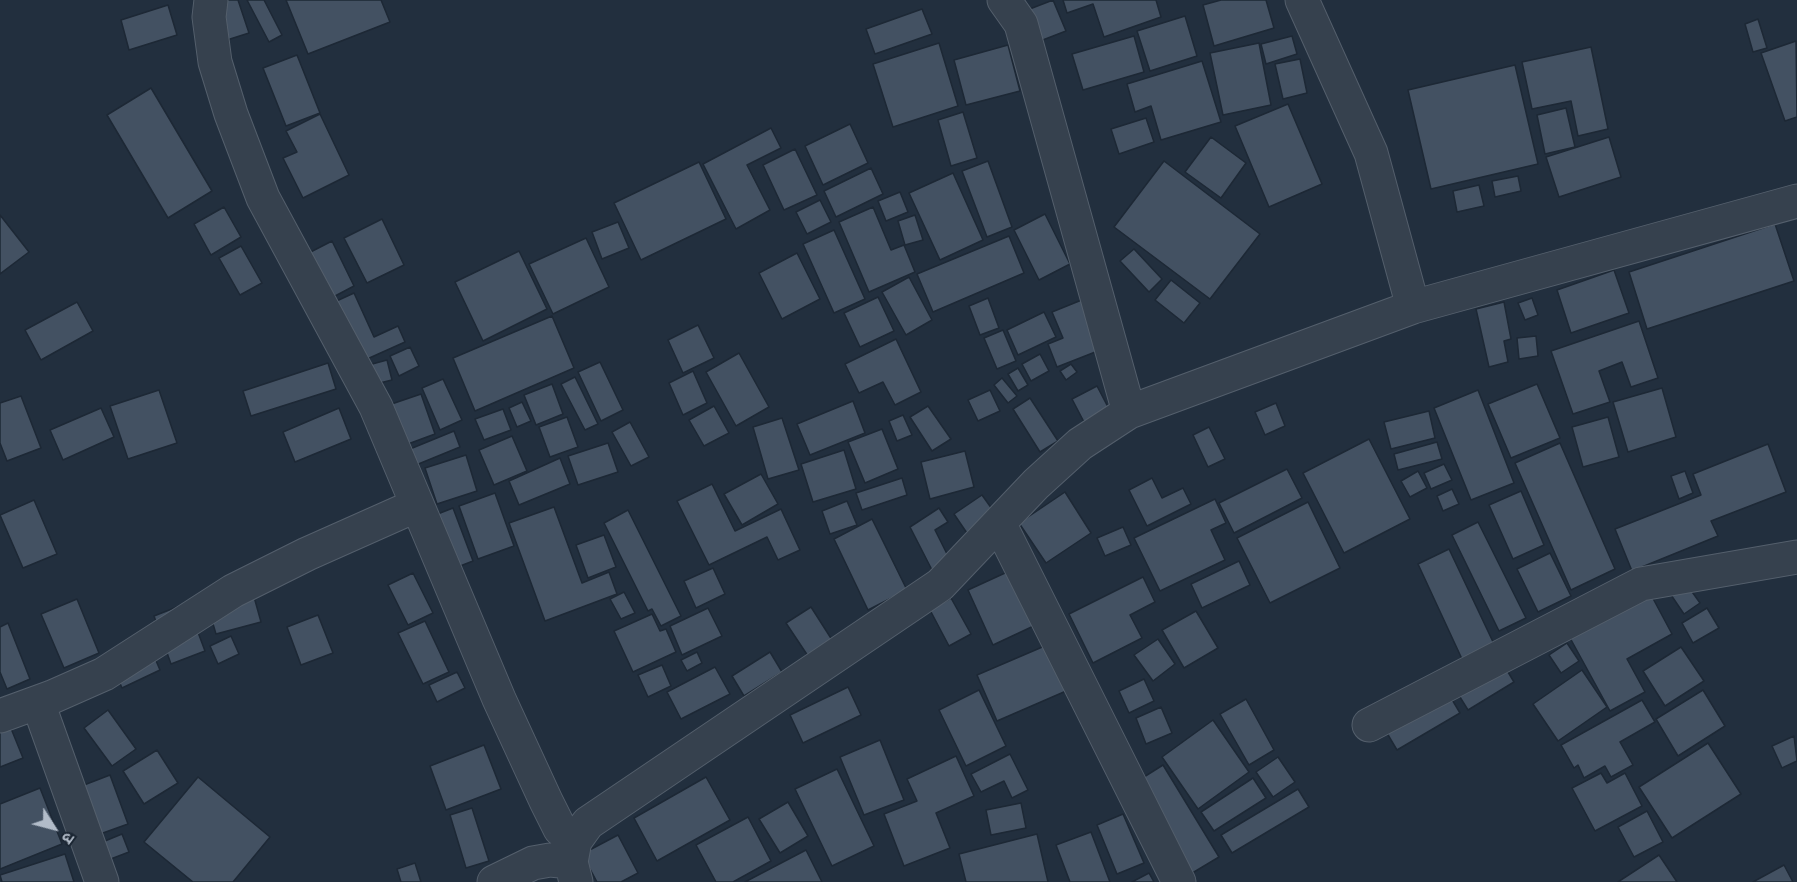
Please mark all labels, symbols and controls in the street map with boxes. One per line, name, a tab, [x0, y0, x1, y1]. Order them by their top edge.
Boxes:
north arrow	[24, 798, 84, 858]
text: उ	[58, 829, 79, 848]

